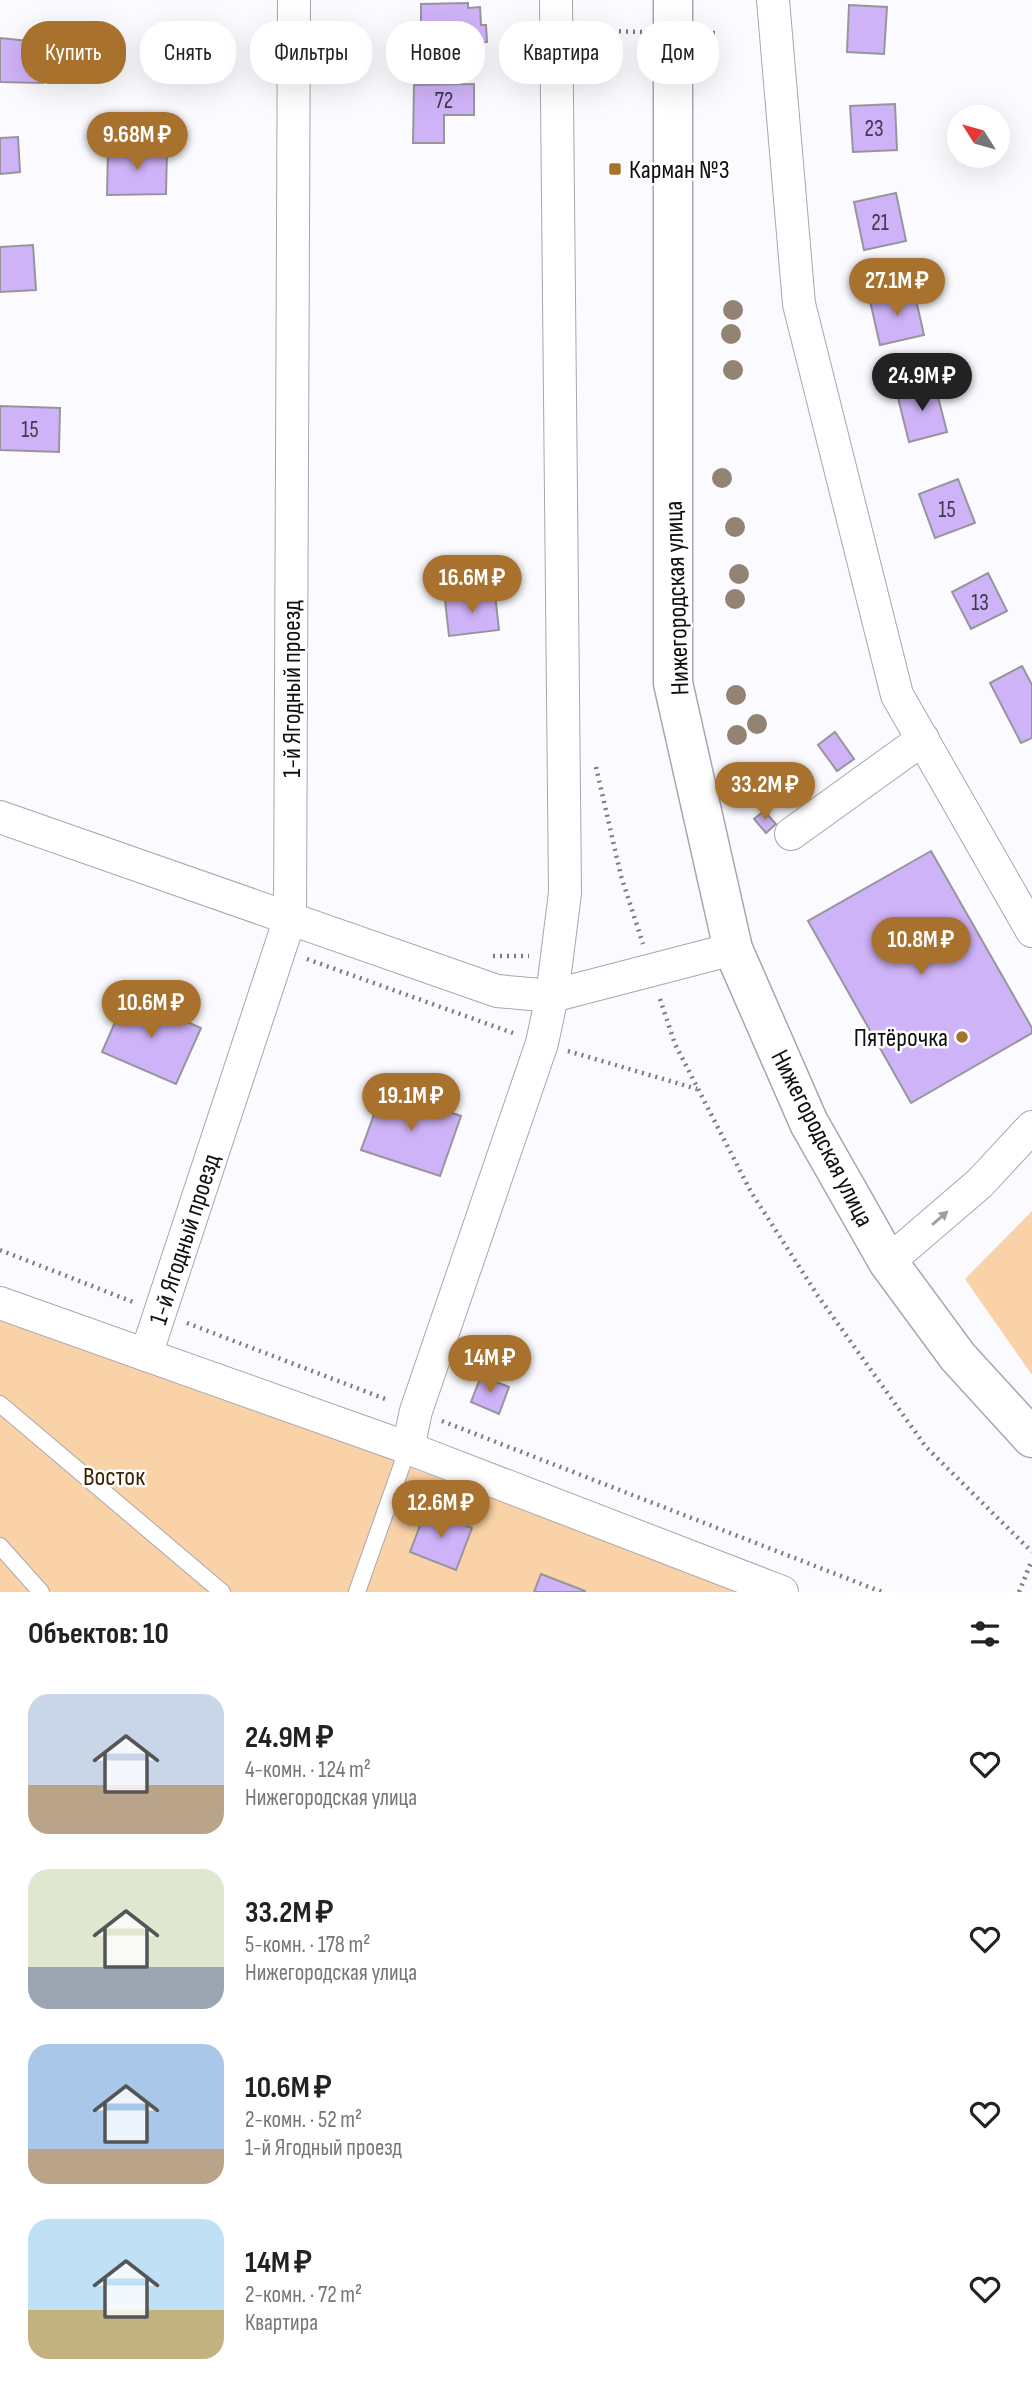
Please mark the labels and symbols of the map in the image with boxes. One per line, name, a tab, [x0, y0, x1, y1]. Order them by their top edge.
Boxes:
house number: 72	[435, 87, 453, 115]
north arrow	[947, 105, 1010, 168]
pin: 9.68M ₽	[72, 113, 202, 172]
house number: 23	[864, 115, 884, 143]
place label: Карман №3	[629, 155, 730, 186]
marker: Карман №3	[607, 161, 623, 177]
house number: 21	[871, 209, 889, 237]
pin: 27.1M ₽	[832, 258, 962, 318]
pin: 24.9M ₽	[857, 354, 987, 413]
house number: 15	[21, 416, 39, 444]
house number: 15	[938, 496, 956, 524]
street label: Нижегородская улица	[659, 500, 696, 696]
pin: 16.6M ₽	[407, 556, 537, 615]
house number: 13	[971, 589, 989, 617]
street label: 1-й Ягодный проезд	[277, 600, 308, 778]
pin: 33.2M ₽	[700, 762, 830, 822]
pin: 10.8M ₽	[856, 918, 986, 977]
pin: 10.6M ₽	[86, 981, 216, 1040]
place label: Пятёрочка	[854, 1023, 948, 1054]
marker: Пятёрочка	[954, 1029, 970, 1045]
street label: Нижегородская улица	[764, 1045, 880, 1232]
pin: 19.1M ₽	[346, 1074, 476, 1133]
street label: 1-й Ягодный проезд	[143, 1150, 228, 1329]
one-way arrow	[931, 1211, 948, 1226]
pin: 14M ₽	[441, 1336, 539, 1395]
park label: Восток	[83, 1462, 145, 1493]
pin: 12.6M ₽	[376, 1480, 506, 1540]

